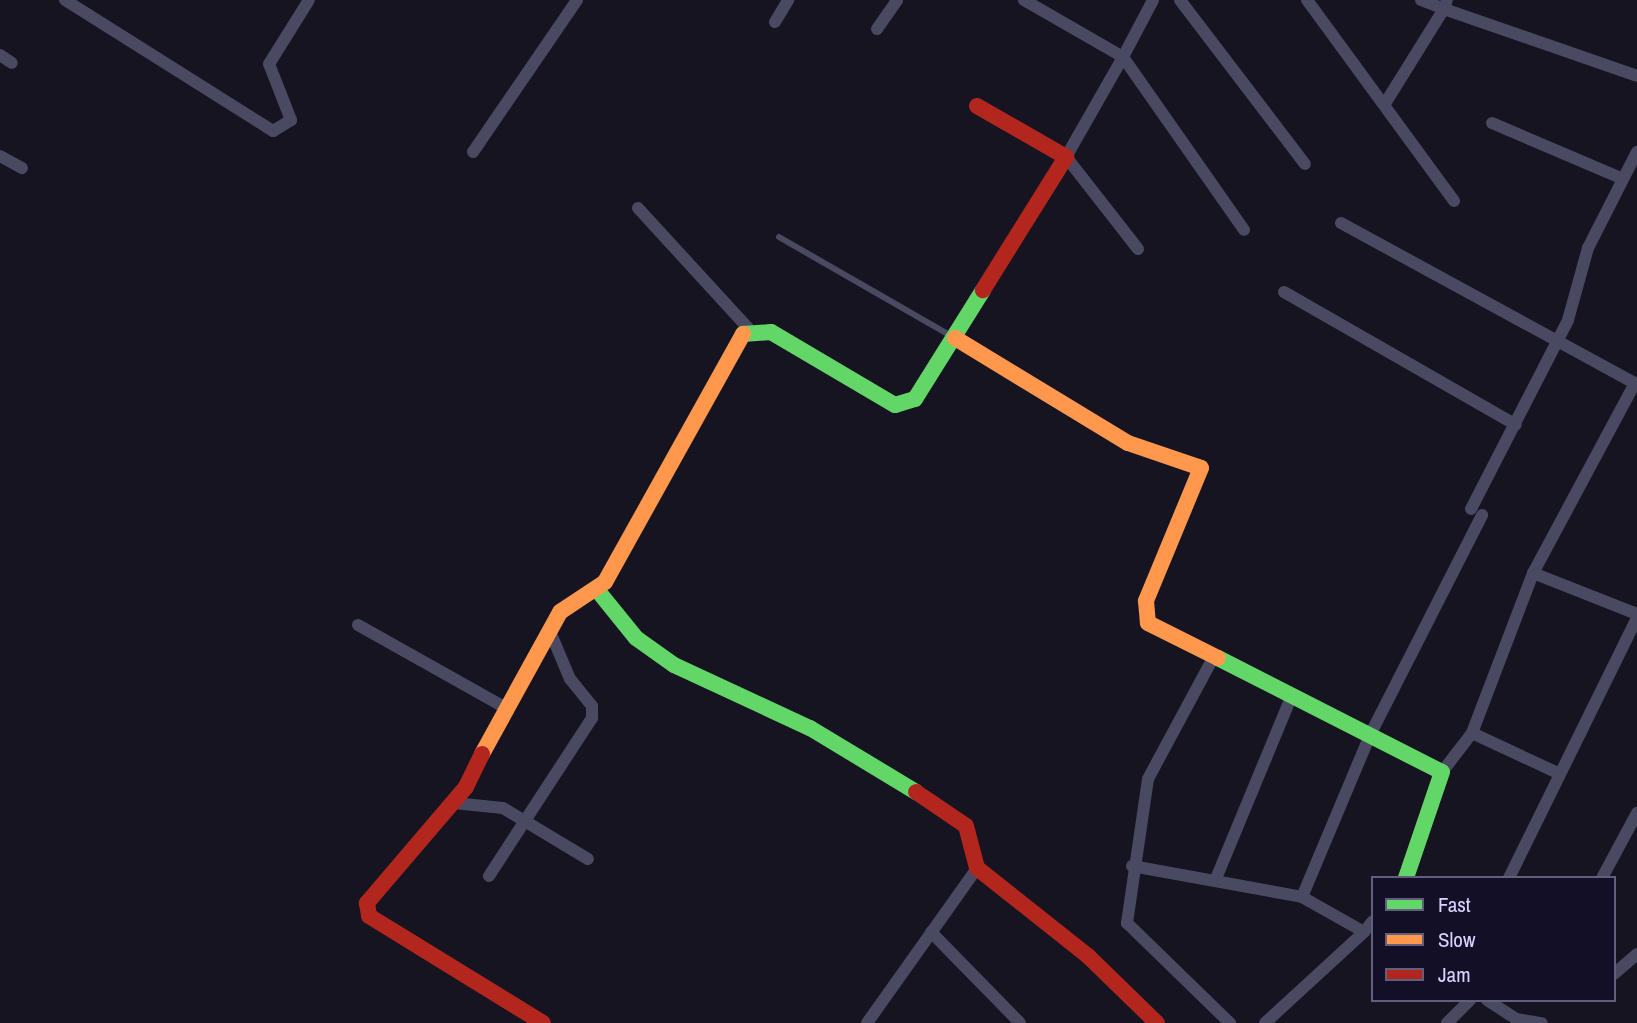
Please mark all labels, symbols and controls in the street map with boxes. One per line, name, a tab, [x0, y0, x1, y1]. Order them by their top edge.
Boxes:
legend	[1371, 876, 1616, 1002]
text: Fast	[1438, 890, 1471, 919]
text: Slow	[1438, 925, 1475, 954]
text: Jam	[1438, 960, 1471, 989]

